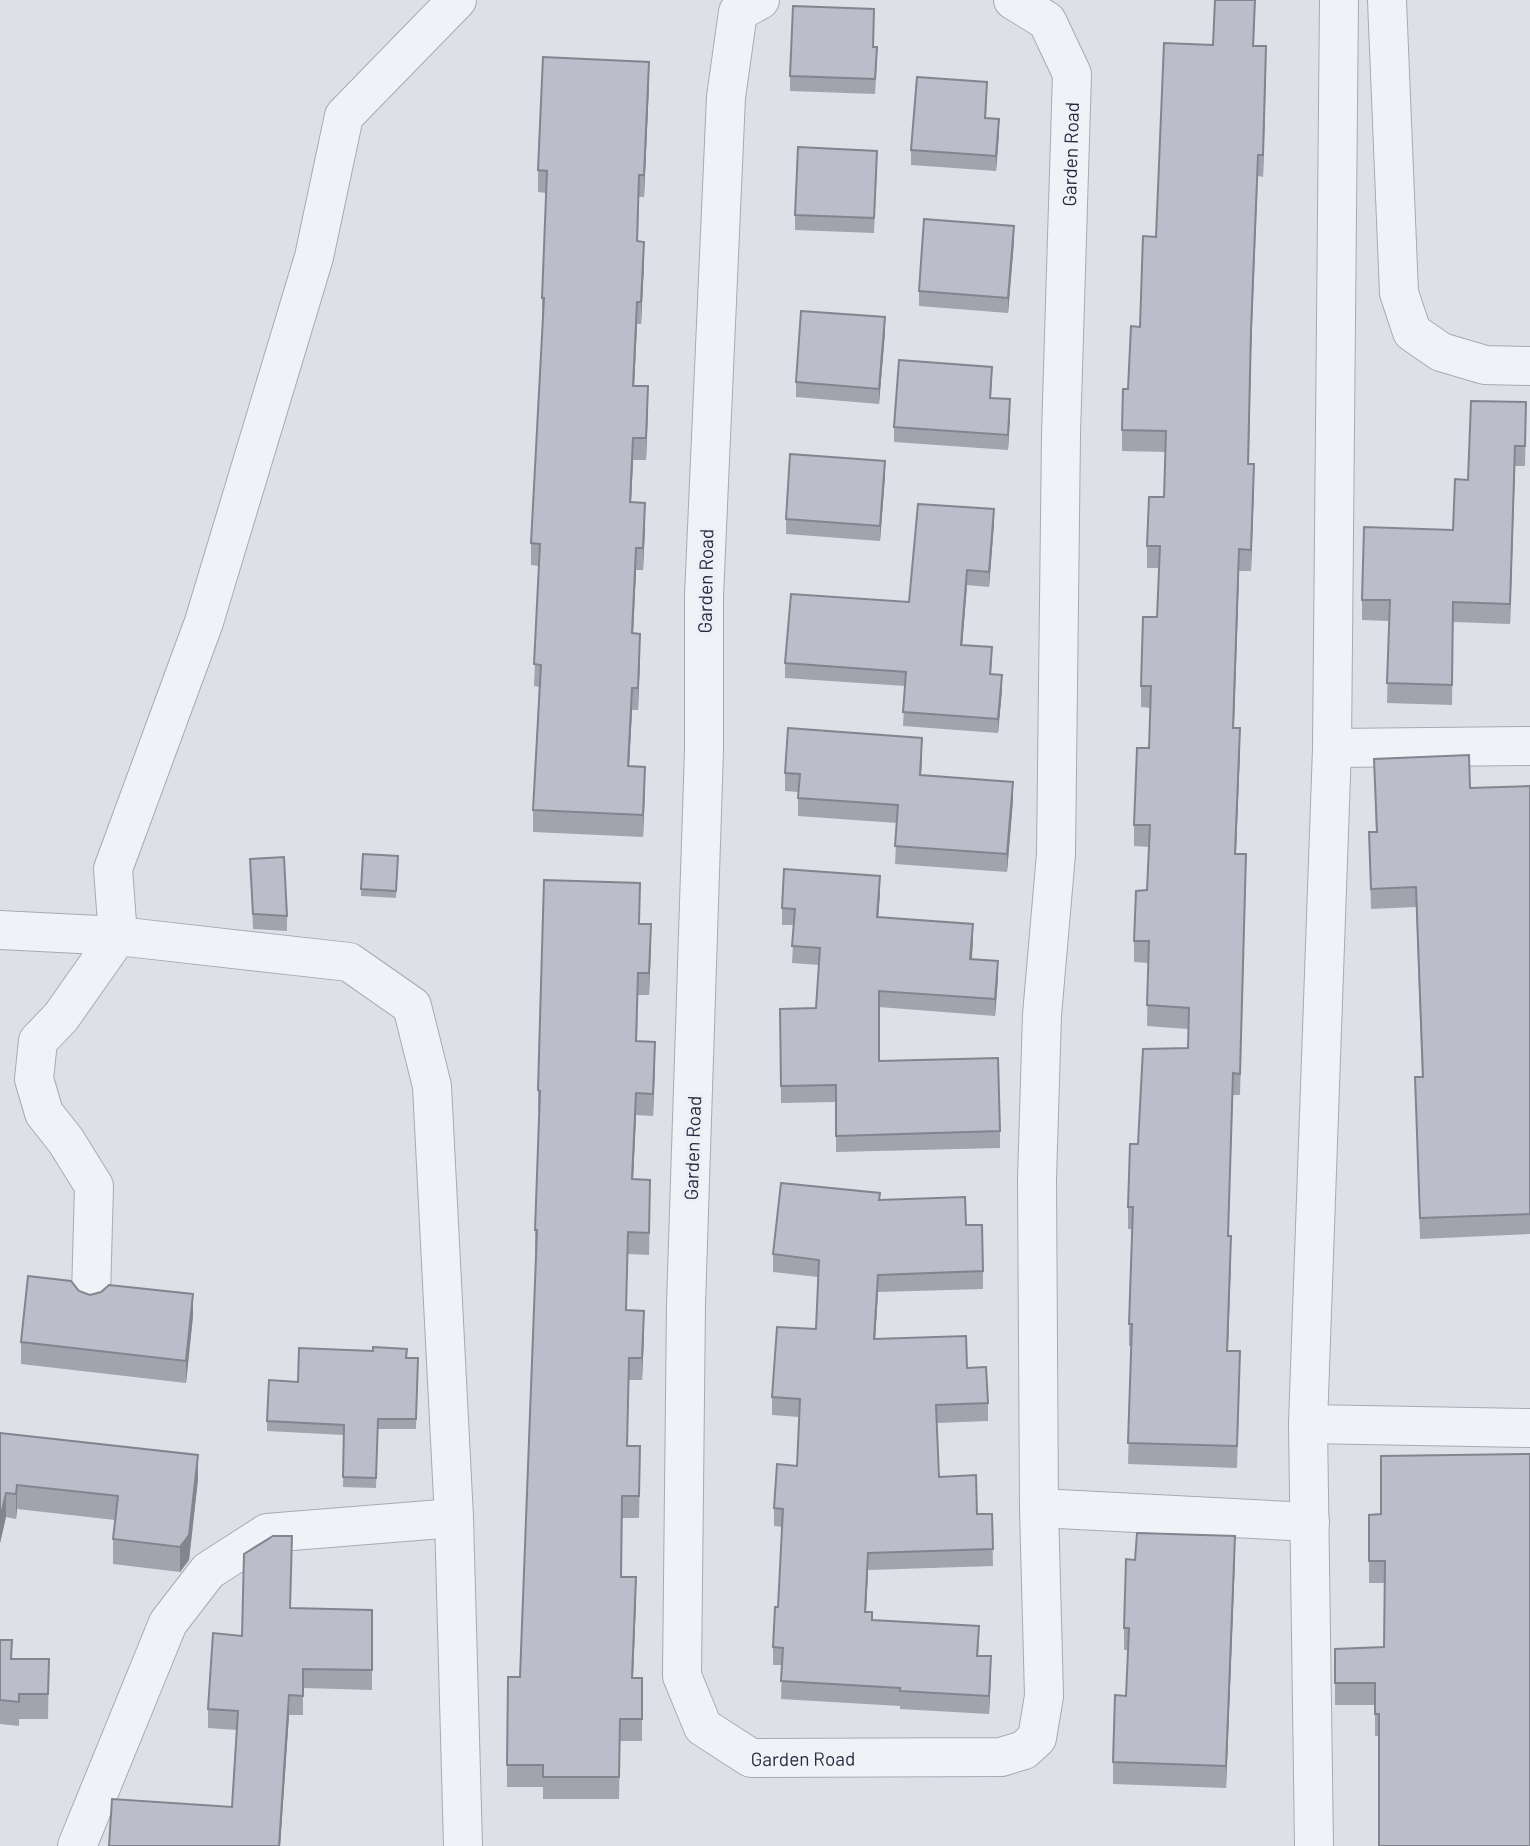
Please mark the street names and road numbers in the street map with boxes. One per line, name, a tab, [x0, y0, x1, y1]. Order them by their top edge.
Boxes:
street label: Garden Road	[1056, 102, 1083, 207]
street label: Garden Road	[693, 529, 717, 633]
street label: Garden Road	[679, 1095, 705, 1201]
street label: Garden Road	[751, 1746, 855, 1770]

